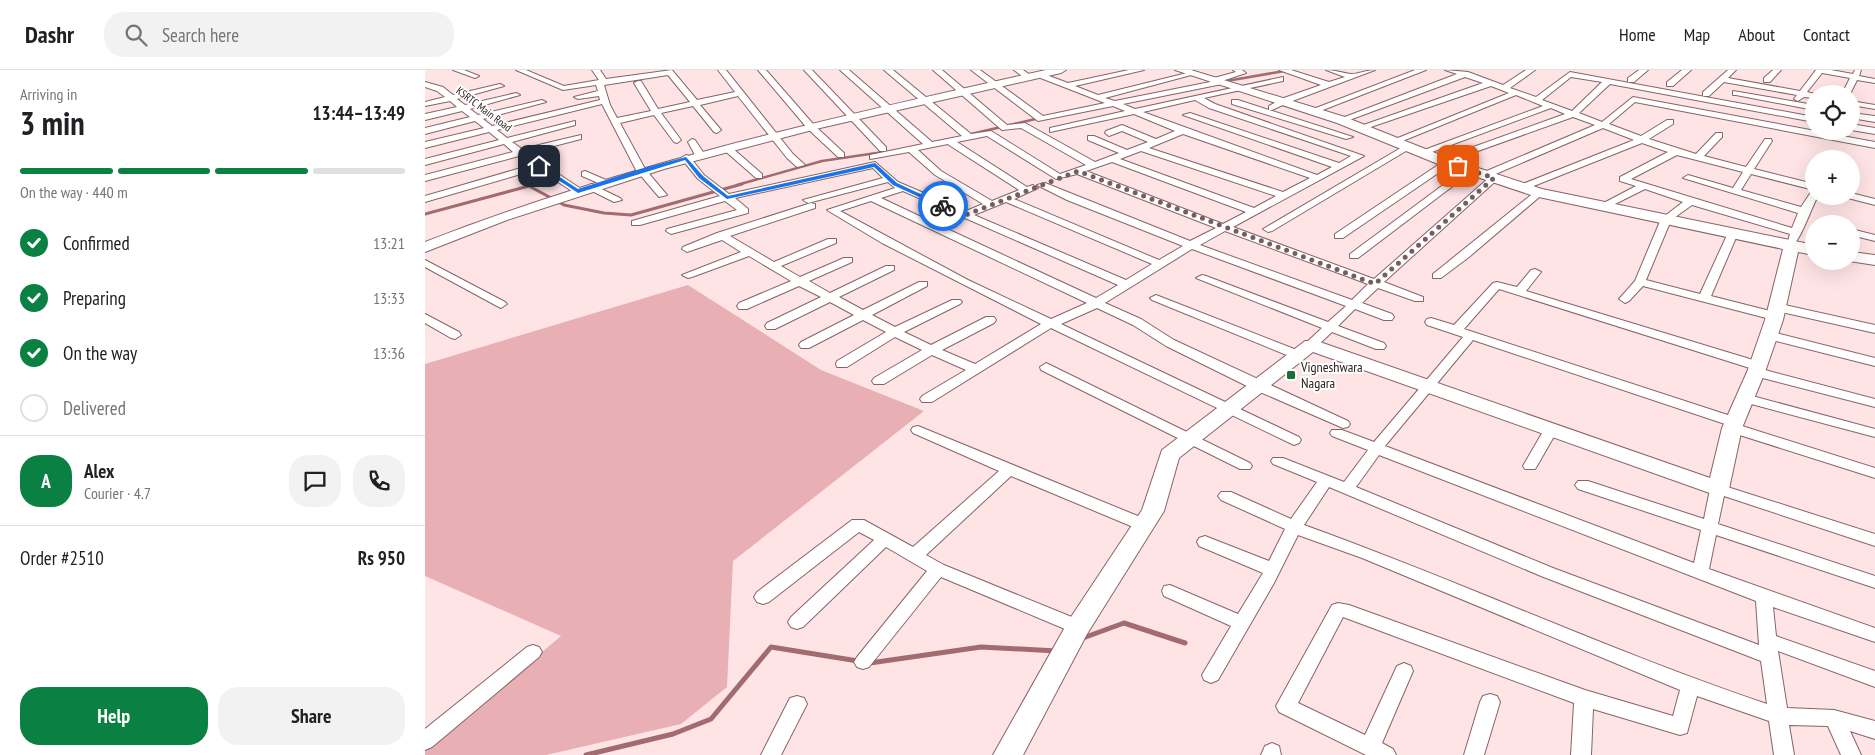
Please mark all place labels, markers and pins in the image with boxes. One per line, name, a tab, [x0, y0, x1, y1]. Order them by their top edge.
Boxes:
pin	[518, 145, 560, 187]
pin	[1437, 145, 1479, 187]
place label: Vigneshwara Nagara	[1300, 358, 1363, 392]
marker: Vigneshwara Nagara	[1285, 369, 1297, 381]

